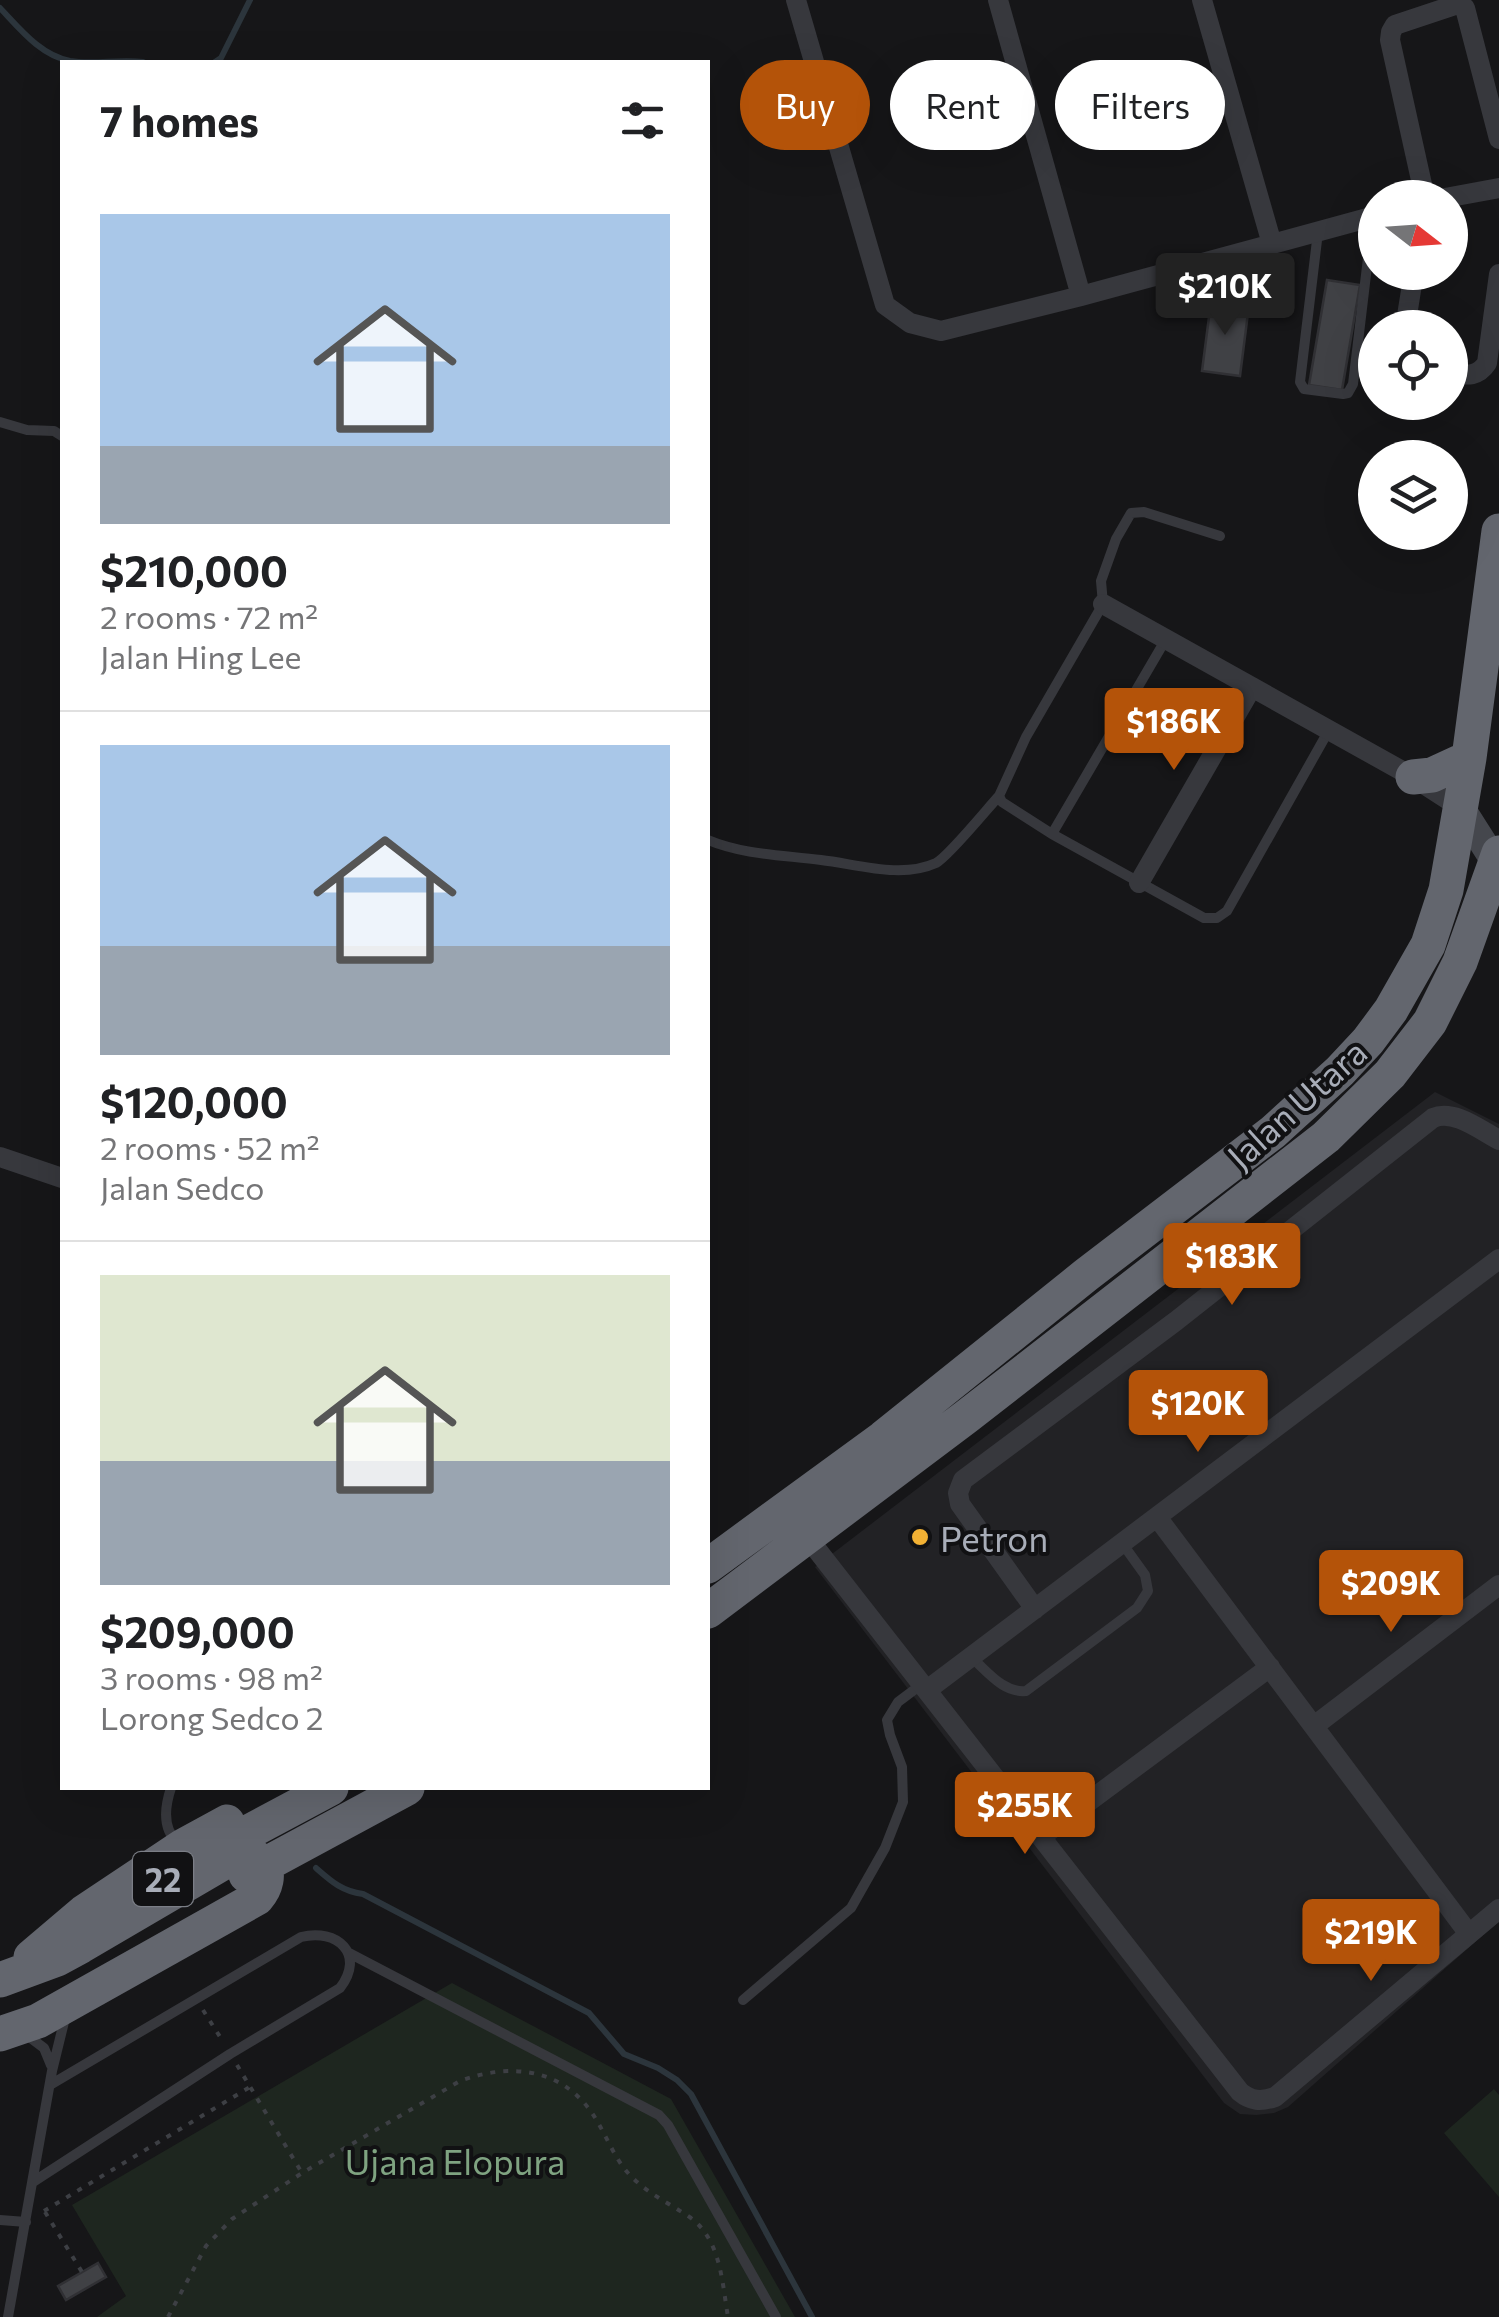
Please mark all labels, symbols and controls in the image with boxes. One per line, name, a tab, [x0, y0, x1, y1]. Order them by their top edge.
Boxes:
chip: Buy	[740, 60, 870, 150]
chip: Rent	[890, 60, 1035, 150]
chip: Filters	[1055, 60, 1225, 150]
icon: filters	[615, 93, 670, 148]
text: 7 homes	[100, 94, 259, 146]
north arrow	[1358, 180, 1468, 290]
map controls	[1358, 180, 1468, 550]
pin: $210K	[1155, 253, 1295, 338]
text: $210K	[1178, 265, 1272, 305]
icon: home	[295, 279, 475, 459]
button: locate	[1358, 310, 1468, 420]
button: layers	[1358, 440, 1468, 550]
text: $210,000	[100, 544, 288, 596]
text: 2 rooms · 72 m²	[100, 596, 318, 636]
text: Jalan Hing Lee	[100, 636, 301, 676]
pin: $186K	[1104, 688, 1244, 773]
text: $186K	[1127, 700, 1221, 740]
icon: home	[295, 810, 475, 990]
street label: Jalan Utara	[1217, 1029, 1375, 1177]
text: $120,000	[100, 1075, 288, 1127]
text: 2 rooms · 52 m²	[100, 1127, 320, 1167]
text: Jalan Sedco	[100, 1167, 264, 1207]
pin: $183K	[1162, 1223, 1302, 1308]
text: $183K	[1185, 1235, 1279, 1275]
icon: home	[295, 1340, 475, 1520]
pin: $120K	[1128, 1370, 1268, 1455]
text: $120K	[1151, 1382, 1245, 1422]
place label: Petron	[940, 1516, 1048, 1559]
marker: Petron	[909, 1526, 931, 1548]
pin: $209K	[1321, 1550, 1461, 1635]
text: $209K	[1341, 1562, 1441, 1602]
text: $209,000	[100, 1605, 295, 1657]
text: 3 rooms · 98 m²	[100, 1657, 323, 1697]
text: Lorong Sedco 2	[100, 1697, 324, 1737]
pin: $255K	[955, 1772, 1095, 1857]
text: $255K	[977, 1784, 1073, 1824]
road number: 22	[133, 1852, 193, 1906]
pin: $219K	[1301, 1899, 1441, 1984]
text: $219K	[1324, 1911, 1418, 1951]
park label: Ujana Elopura	[345, 2139, 565, 2182]

